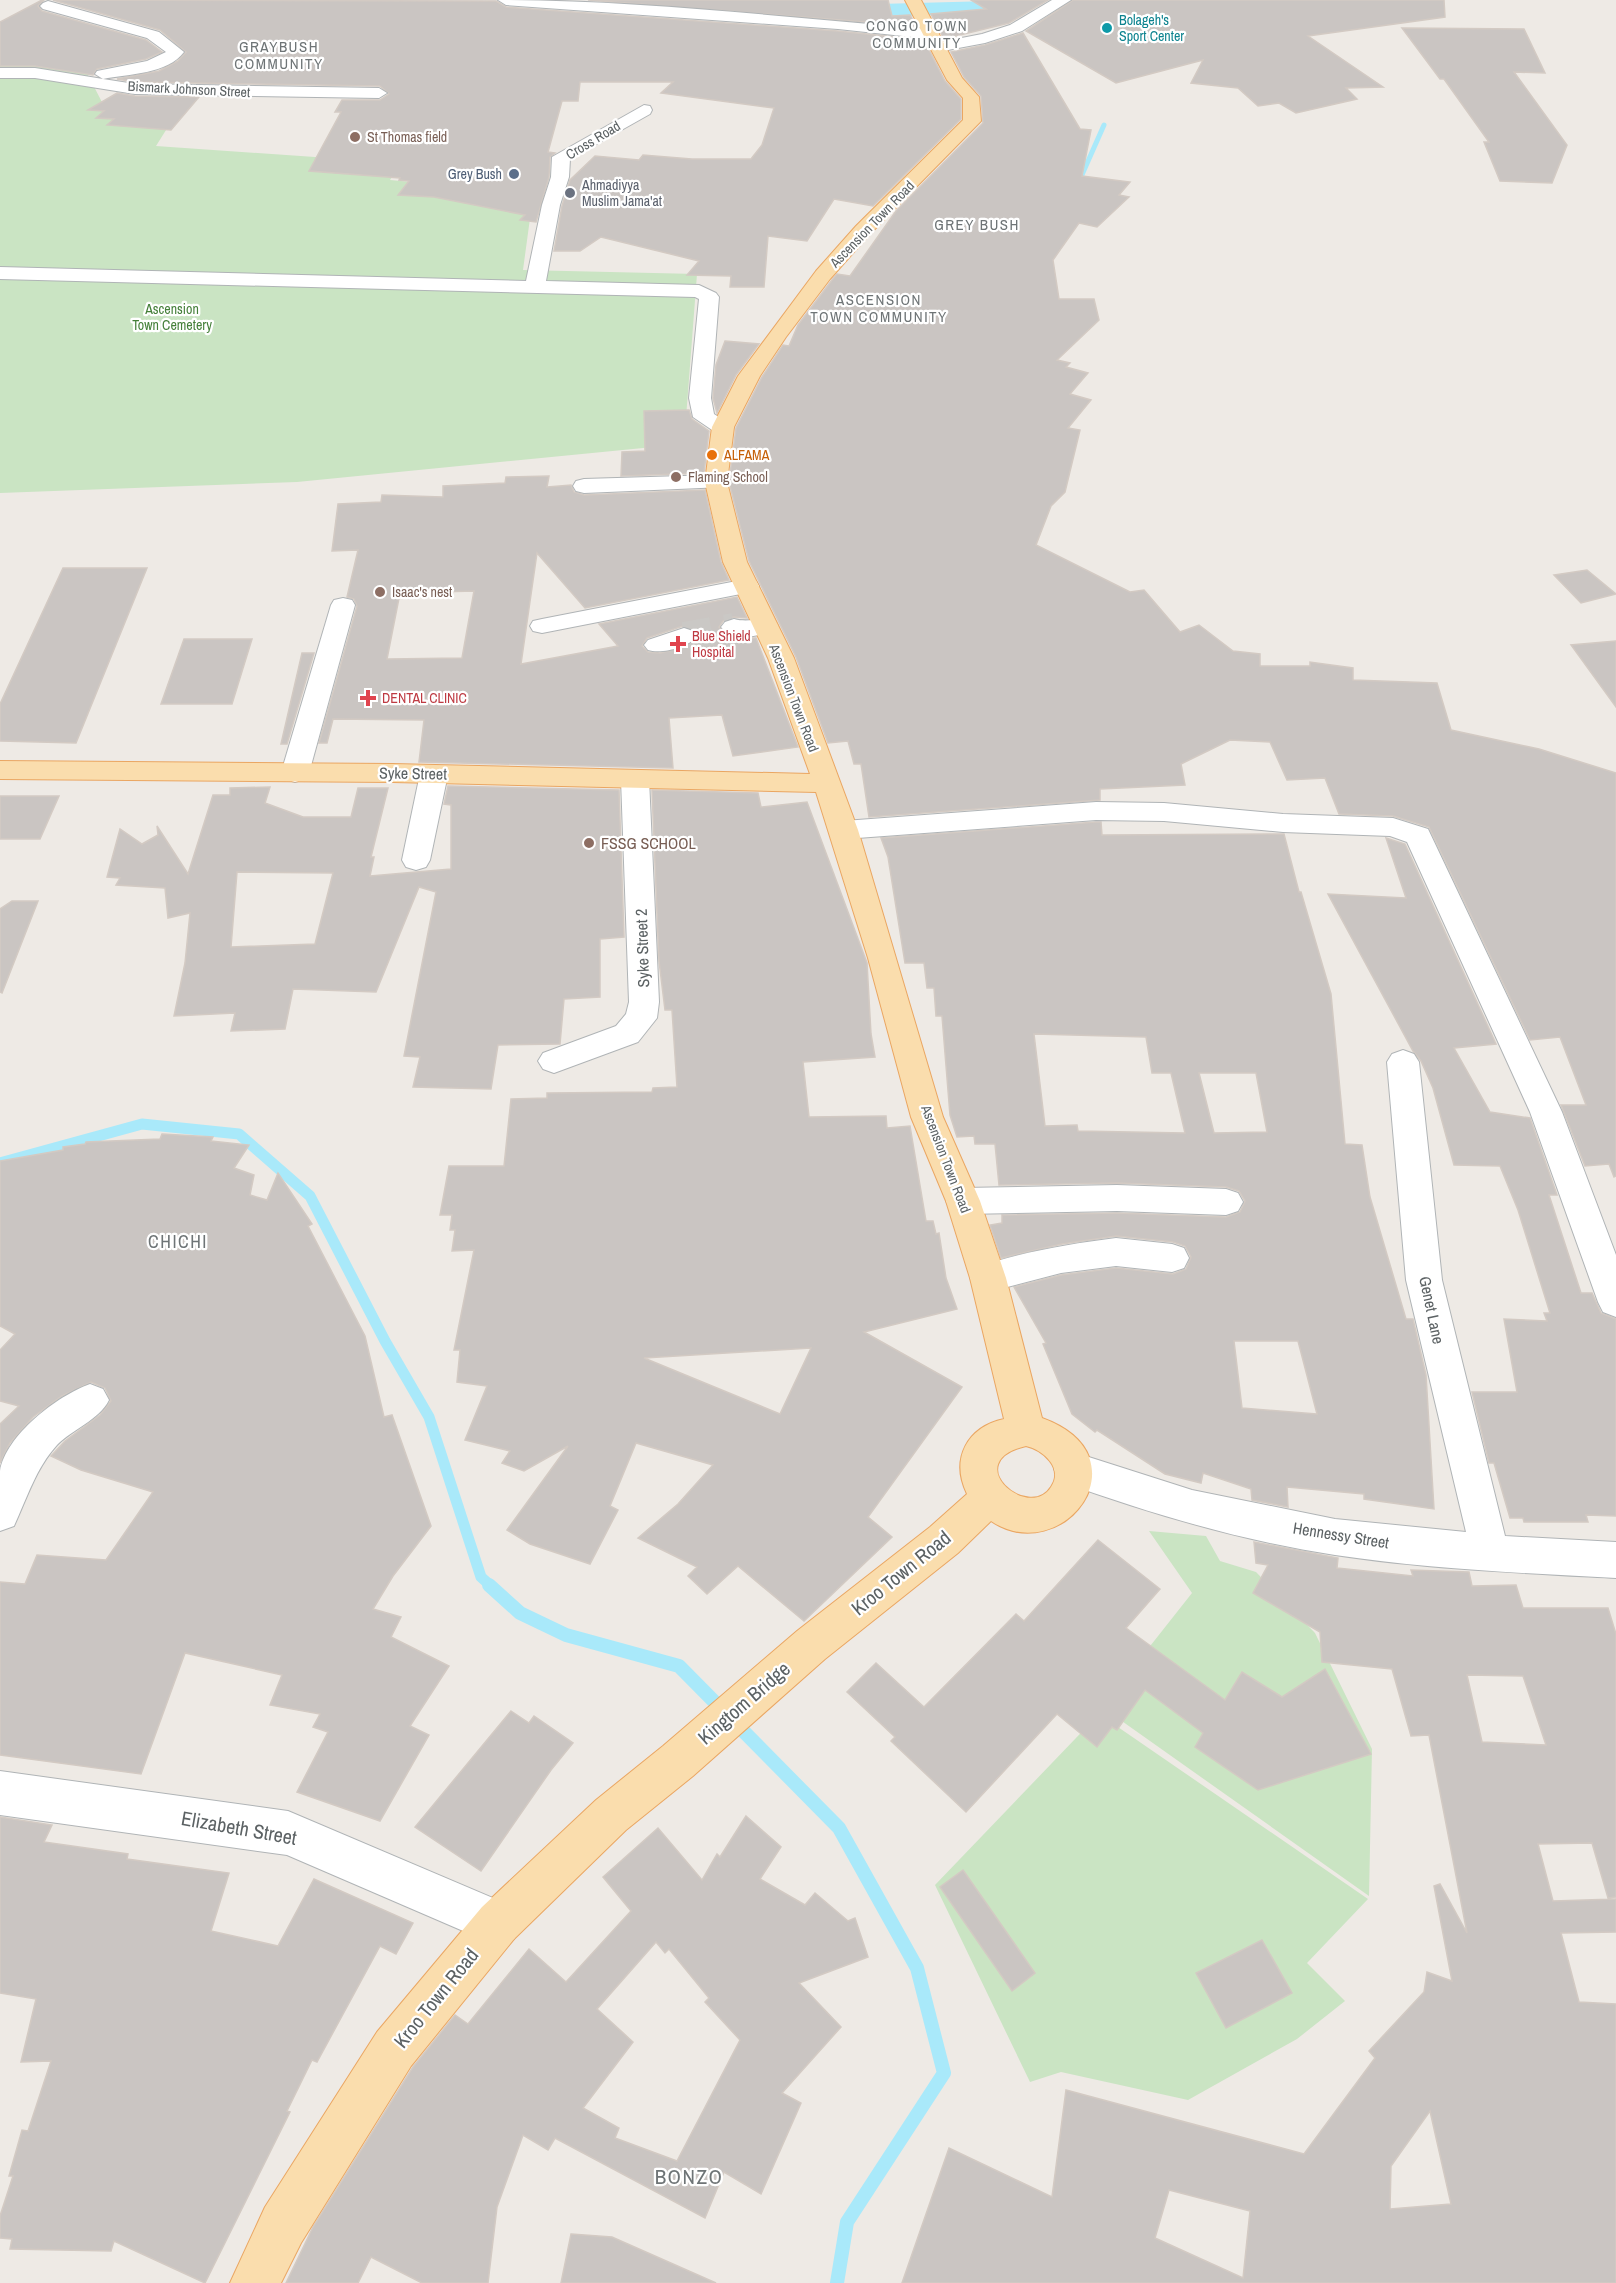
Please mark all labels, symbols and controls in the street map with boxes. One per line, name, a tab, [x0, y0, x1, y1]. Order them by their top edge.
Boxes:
place label: Bolageh's Sport Center	[1119, 11, 1184, 45]
district label: CONGO TOWN COMMUNITY	[866, 15, 968, 53]
marker: Bolageh's Sport Center	[1100, 21, 1114, 35]
district label: GRAYBUSH COMMUNITY	[234, 36, 324, 74]
street label: Bismark Johnson Street	[127, 77, 251, 101]
street label: Cross Road	[562, 117, 624, 163]
place label: St Thomas field	[367, 128, 447, 146]
marker: St Thomas field	[348, 130, 362, 144]
place label: Grey Bush	[448, 165, 502, 183]
marker: Grey Bush	[507, 167, 521, 181]
place label: Ahmadiyya Muslim Jama'at	[581, 176, 662, 210]
street label: Ascension Town Road	[825, 177, 918, 272]
marker: Ahmadiyya Muslim Jama'at	[563, 186, 577, 200]
district label: GREY BUSH	[934, 214, 1020, 235]
district label: ASCENSION TOWN COMMUNITY	[810, 289, 948, 327]
park label: Ascension Town Cemetery	[132, 300, 212, 334]
place label: ALFAMA	[723, 446, 770, 464]
marker: ALFAMA	[705, 448, 719, 462]
place label: Flaming School	[688, 468, 768, 486]
marker: Flaming School	[669, 470, 683, 484]
place label: Isaac's nest	[392, 583, 452, 601]
marker: Isaac's nest	[373, 585, 387, 599]
place label: Blue Shield Hospital	[692, 627, 751, 661]
marker: Blue Shield Hospital	[669, 635, 687, 653]
street label: Ascension Town Road	[765, 641, 823, 754]
marker: DENTAL CLINIC	[359, 689, 377, 707]
place label: DENTAL CLINIC	[382, 689, 467, 707]
street label: Syke Street	[379, 761, 447, 785]
place label: FSSG SCHOOL	[601, 832, 696, 854]
marker: FSSG SCHOOL	[582, 836, 596, 850]
street label: Syke Street 2	[630, 908, 654, 988]
street label: Ascension Town Road	[917, 1102, 975, 1215]
district label: CHICHI	[148, 1229, 208, 1254]
street label: Genet Lane	[1414, 1274, 1450, 1346]
street label: Hennessy Street	[1291, 1517, 1391, 1554]
street label: Kroo Town Road	[845, 1524, 956, 1621]
street label: Kingtom Bridge	[692, 1655, 796, 1750]
street label: Elizabeth Street	[179, 1804, 299, 1851]
street label: Kroo Town Road	[387, 1942, 484, 2053]
district label: BONZO	[655, 2162, 723, 2191]

